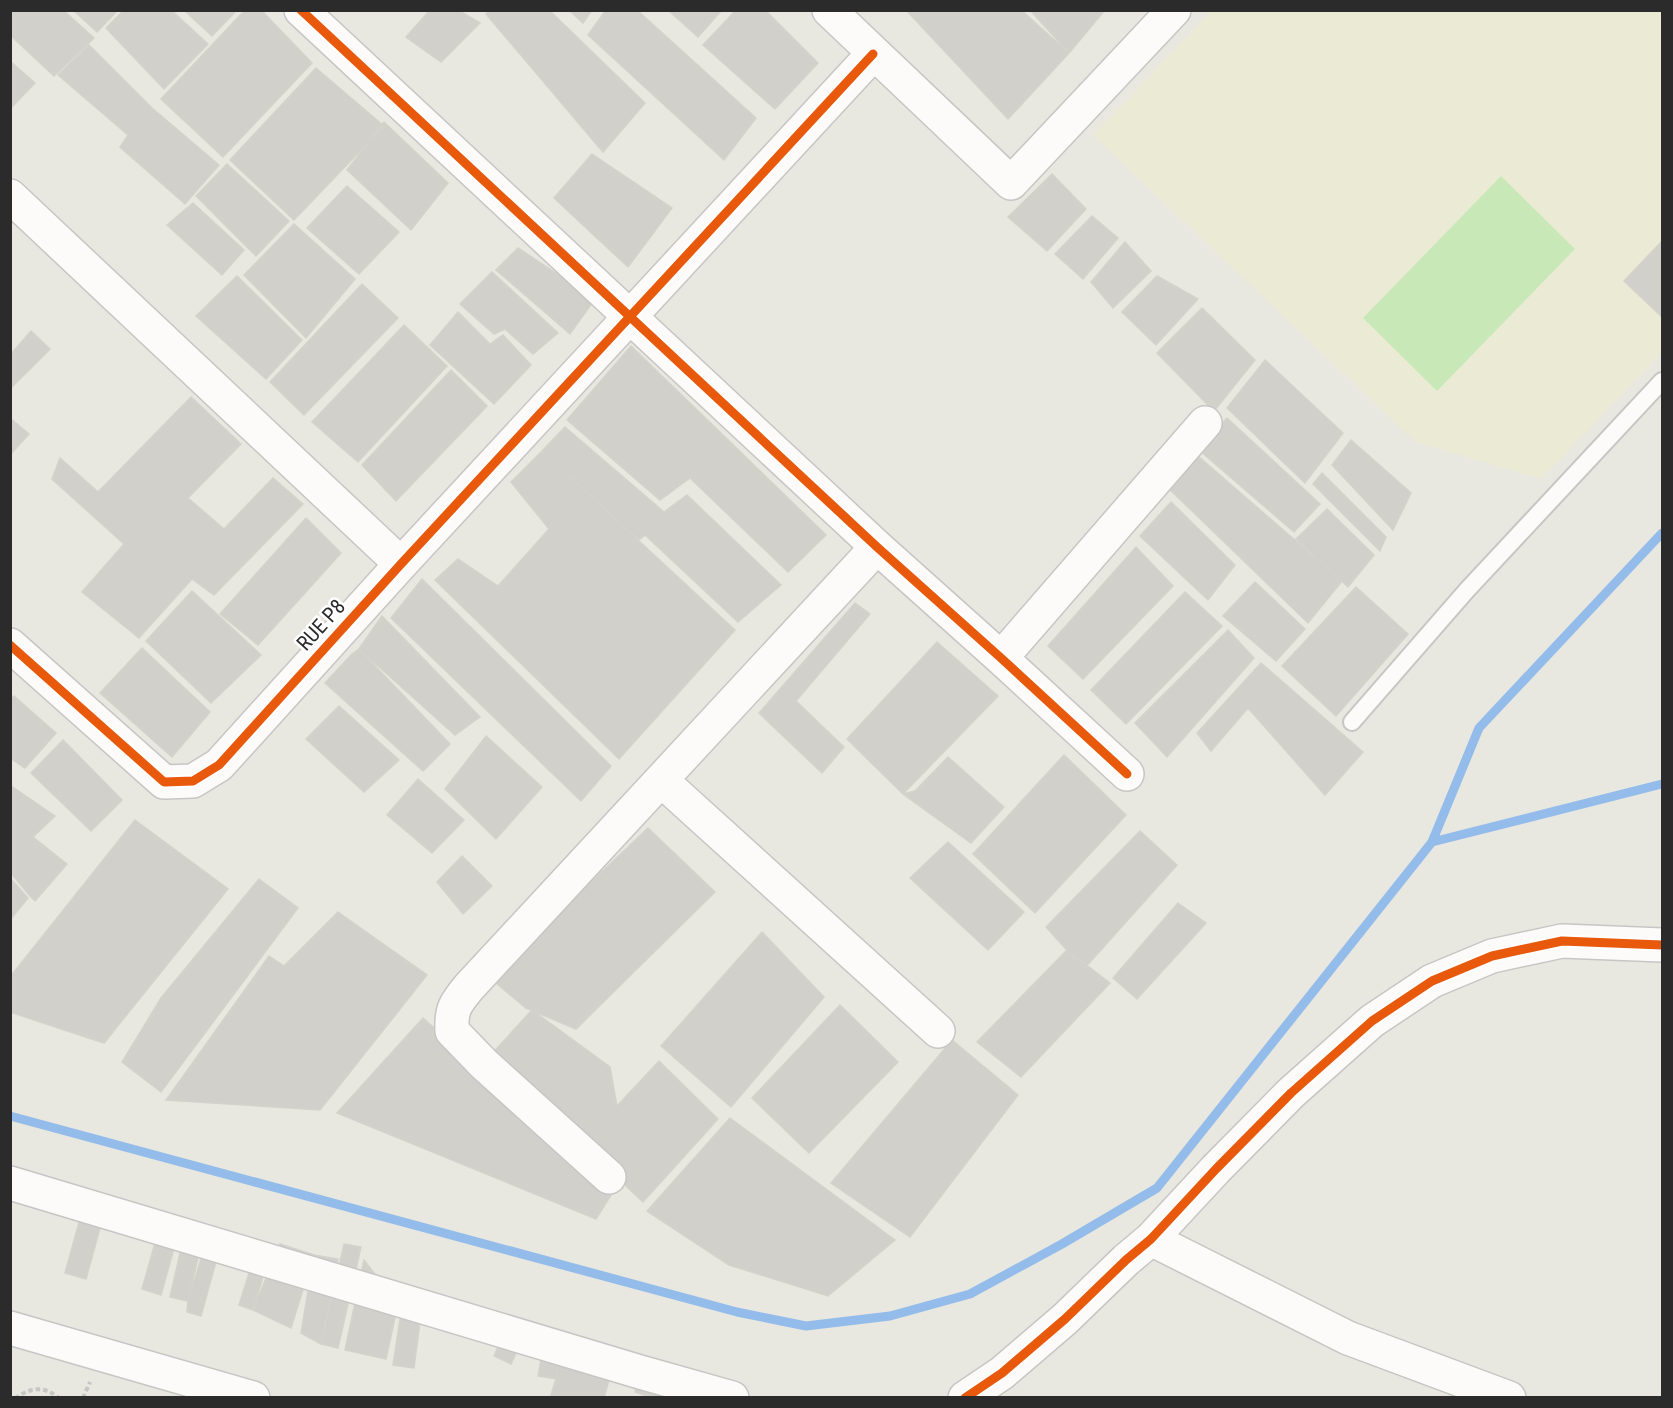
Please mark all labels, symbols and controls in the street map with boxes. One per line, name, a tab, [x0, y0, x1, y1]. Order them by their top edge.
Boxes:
street label: RUE P8	[292, 595, 350, 655]

